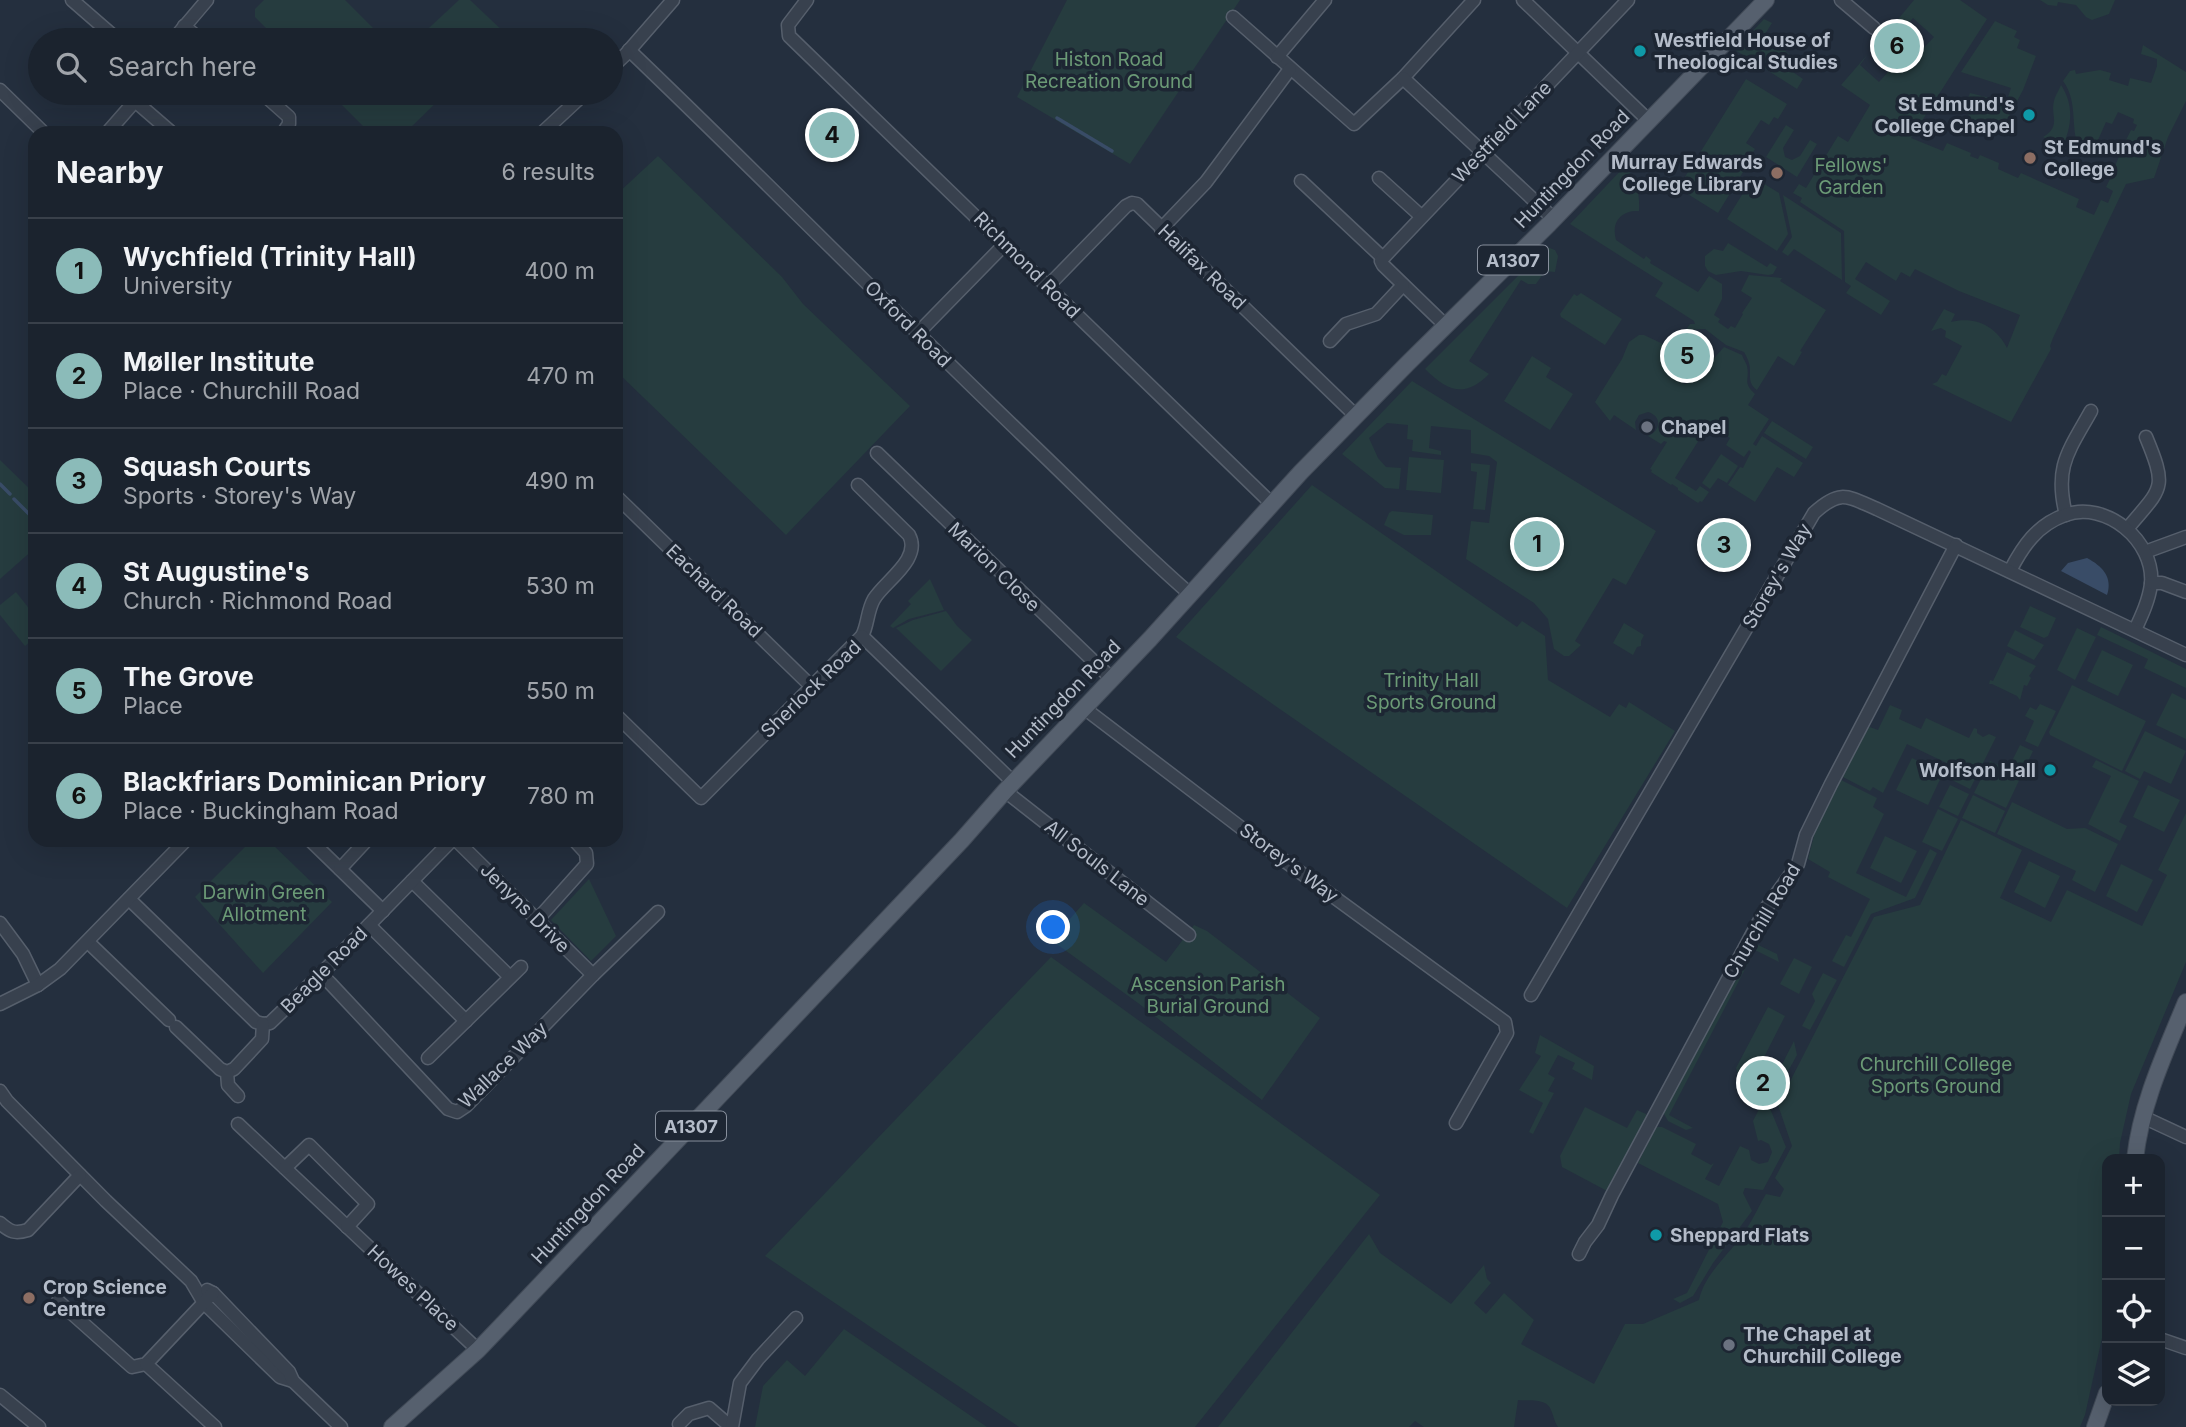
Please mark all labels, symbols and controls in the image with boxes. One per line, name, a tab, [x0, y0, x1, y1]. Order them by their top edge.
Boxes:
pin: 6	[1874, 20, 1920, 72]
search box	[28, 28, 623, 105]
place label: Westfield House of Theological Studies	[1654, 29, 1838, 74]
marker: Westfield House of Theological Studies	[1632, 43, 1648, 59]
icon: search	[52, 48, 90, 86]
park label: Histon Road Recreation Ground	[1025, 48, 1193, 93]
text: Search here	[108, 51, 257, 82]
street label: Westfield Lane	[1448, 76, 1556, 188]
place label: St Edmund's College Chapel	[1874, 93, 2015, 138]
street label: Huntingdon Road	[1510, 105, 1634, 233]
marker: St Edmund's College Chapel	[2021, 107, 2037, 123]
pin: 4	[809, 109, 855, 161]
place label: St Edmund's College	[2044, 136, 2161, 181]
marker: St Edmund's College	[2022, 150, 2038, 166]
place label: Murray Edwards College Library	[1611, 151, 1764, 196]
text: Nearby	[56, 154, 164, 190]
park label: Fellows' Garden	[1814, 154, 1888, 199]
text: 6 results	[501, 158, 595, 186]
marker: Murray Edwards College Library	[1769, 165, 1785, 181]
street label: Richmond Road	[969, 207, 1085, 323]
street label: Halifax Road	[1153, 219, 1251, 315]
text: Wychfield (Trinity Hall)	[123, 241, 417, 272]
road number: A1307	[1478, 246, 1548, 274]
text: 1	[74, 257, 84, 285]
text: 400 m	[525, 257, 595, 285]
text: University	[123, 272, 232, 300]
street label: Oxford Road	[860, 276, 956, 372]
pin: 5	[1664, 330, 1710, 382]
text: Møller Institute	[123, 346, 315, 377]
text: 2	[72, 362, 86, 390]
text: 470 m	[526, 362, 595, 390]
text: Place · Churchill Road	[123, 377, 360, 405]
place label: Chapel	[1661, 416, 1726, 439]
marker: Chapel	[1639, 419, 1655, 435]
text: Squash Courts	[123, 451, 311, 482]
text: 3	[72, 467, 86, 495]
text: 490 m	[525, 467, 595, 495]
text: Sports · Storey's Way	[123, 482, 356, 510]
street label: Marion Close	[943, 517, 1045, 617]
pin: 1	[1514, 518, 1560, 570]
pin: 3	[1701, 519, 1747, 571]
street label: Storey's Way	[1738, 519, 1817, 633]
street label: Eachard Road	[661, 539, 767, 643]
text: St Augustine's	[123, 556, 309, 587]
text: 4	[71, 572, 87, 600]
text: 530 m	[526, 572, 595, 600]
text: Church · Richmond Road	[123, 587, 392, 615]
street label: Sherlock Road	[756, 635, 866, 743]
street label: Huntingdon Road	[1001, 635, 1125, 763]
text: The Grove	[123, 661, 254, 692]
park label: Trinity Hall Sports Ground	[1366, 669, 1496, 714]
text: 5	[72, 677, 86, 705]
text: 550 m	[526, 677, 595, 705]
text: Place	[123, 692, 183, 720]
place label: Wolfson Hall	[1919, 759, 2036, 782]
marker: Wolfson Hall	[2042, 762, 2058, 778]
text: Blackfriars Dominican Priory	[123, 766, 486, 797]
text: 6	[72, 782, 86, 810]
text: 780 m	[527, 782, 595, 810]
text: Place · Buckingham Road	[123, 797, 399, 825]
street label: All Souls Lane	[1040, 815, 1154, 911]
street label: Storey's Way	[1235, 818, 1343, 908]
street label: Jenyns Drive	[475, 858, 575, 958]
street label: Churchill Road	[1719, 859, 1805, 983]
park label: Darwin Green Allotment	[203, 881, 325, 926]
your location	[1036, 910, 1070, 944]
street label: Beagle Road	[276, 922, 372, 1018]
park label: Ascension Parish Burial Ground	[1130, 973, 1286, 1018]
street label: Wallace Way	[454, 1017, 552, 1113]
park label: Churchill College Sports Ground	[1860, 1053, 2012, 1098]
pin: 2	[1740, 1057, 1786, 1109]
road number: A1307	[656, 1112, 726, 1140]
street label: Huntingdon Road	[526, 1139, 650, 1269]
map controls	[2102, 1154, 2165, 1406]
button: +	[2102, 1154, 2165, 1217]
button: −	[2102, 1217, 2165, 1280]
place label: Sheppard Flats	[1670, 1224, 1809, 1247]
marker: Sheppard Flats	[1648, 1227, 1664, 1243]
street label: Howes Place	[363, 1240, 463, 1336]
place label: Crop Science Centre	[43, 1276, 167, 1321]
button: locate	[2102, 1280, 2165, 1343]
marker: Crop Science Centre	[21, 1290, 37, 1306]
place label: The Chapel at Churchill College	[1743, 1323, 1902, 1368]
marker: The Chapel at Churchill College	[1721, 1337, 1737, 1353]
button: layers	[2102, 1343, 2165, 1406]

